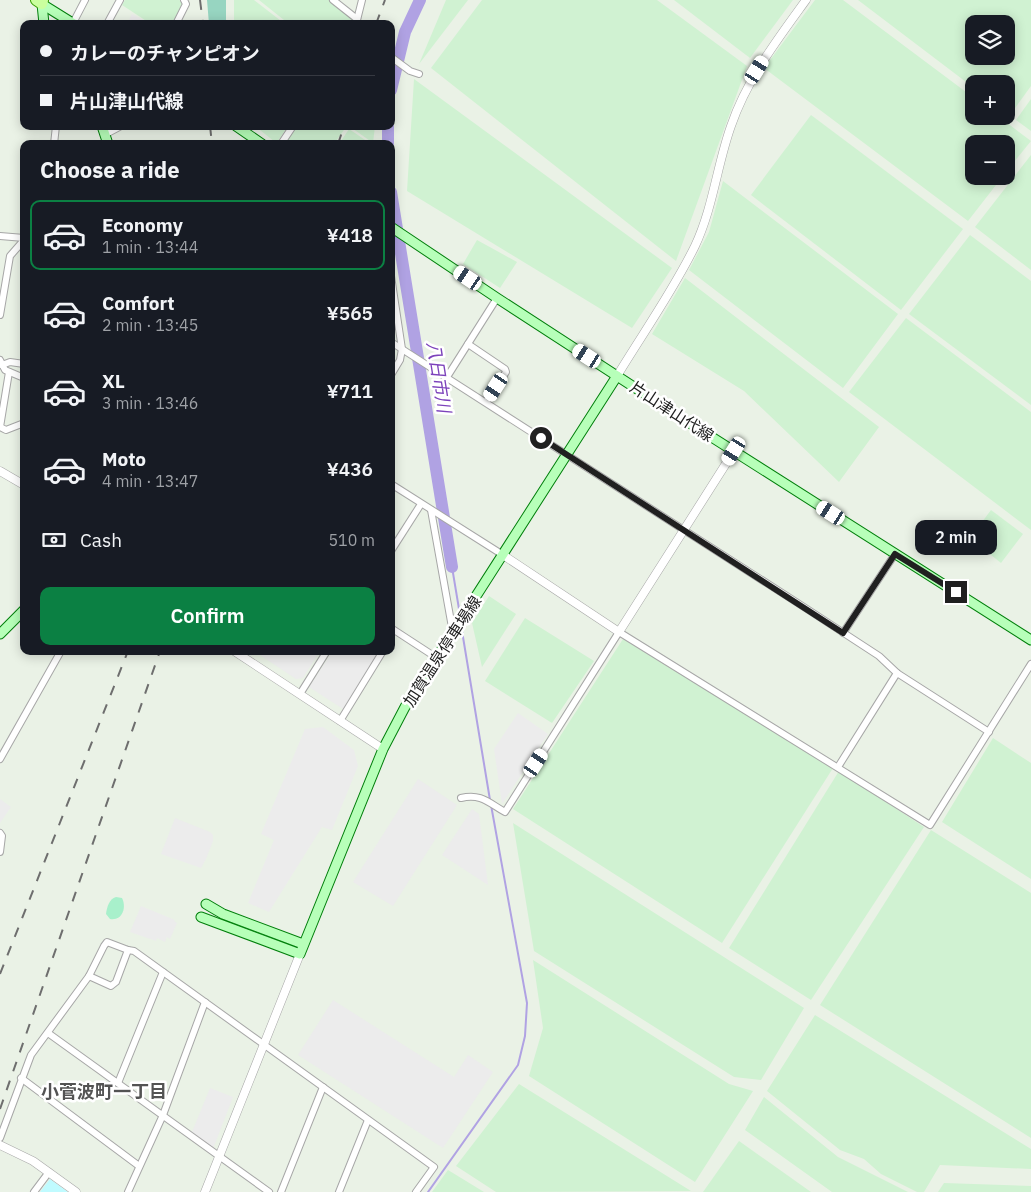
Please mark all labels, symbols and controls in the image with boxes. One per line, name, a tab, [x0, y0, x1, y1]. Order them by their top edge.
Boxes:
map controls	[965, 15, 1015, 185]
button: layers	[965, 15, 1015, 65]
text: カレーのチャンピオン	[70, 41, 260, 65]
car	[742, 53, 771, 87]
button: +	[965, 75, 1015, 125]
text: 片山津山代線	[70, 89, 184, 113]
button: −	[965, 135, 1015, 185]
text: Choose a ride	[40, 155, 180, 184]
icon: car	[42, 213, 87, 258]
text: Economy	[102, 213, 183, 237]
text: ¥418	[327, 223, 373, 247]
text: 1 min · 13:44	[102, 237, 198, 257]
car	[451, 263, 484, 293]
icon: car	[42, 291, 87, 336]
text: Comfort	[102, 291, 175, 315]
text: ¥565	[327, 301, 373, 325]
text: 2 min · 13:45	[102, 315, 198, 335]
water label: 八日市川	[422, 340, 456, 416]
car	[570, 342, 603, 370]
icon: car	[42, 369, 87, 414]
text: XL	[102, 369, 125, 393]
car	[481, 370, 510, 404]
street label: 片山津山代線	[626, 376, 718, 446]
text: ¥711	[327, 379, 373, 403]
text: 3 min · 13:46	[102, 393, 198, 413]
route start	[530, 427, 552, 449]
car	[719, 434, 748, 468]
icon: car	[42, 447, 87, 492]
text: Moto	[102, 447, 146, 471]
text: ¥436	[327, 457, 373, 481]
text: 4 min · 13:47	[102, 471, 198, 491]
car	[814, 499, 847, 527]
callout: 2 min	[915, 520, 997, 554]
icon: cash	[40, 526, 68, 554]
text: 2 min	[935, 527, 977, 547]
text: Cash	[80, 528, 122, 552]
text: 510 m	[328, 530, 375, 550]
route end	[945, 581, 967, 603]
button: Confirm	[40, 587, 375, 645]
street label: 加賀温泉停車場線	[399, 592, 485, 710]
car	[521, 746, 550, 780]
district label: 小菅波町一丁目	[41, 1080, 167, 1103]

